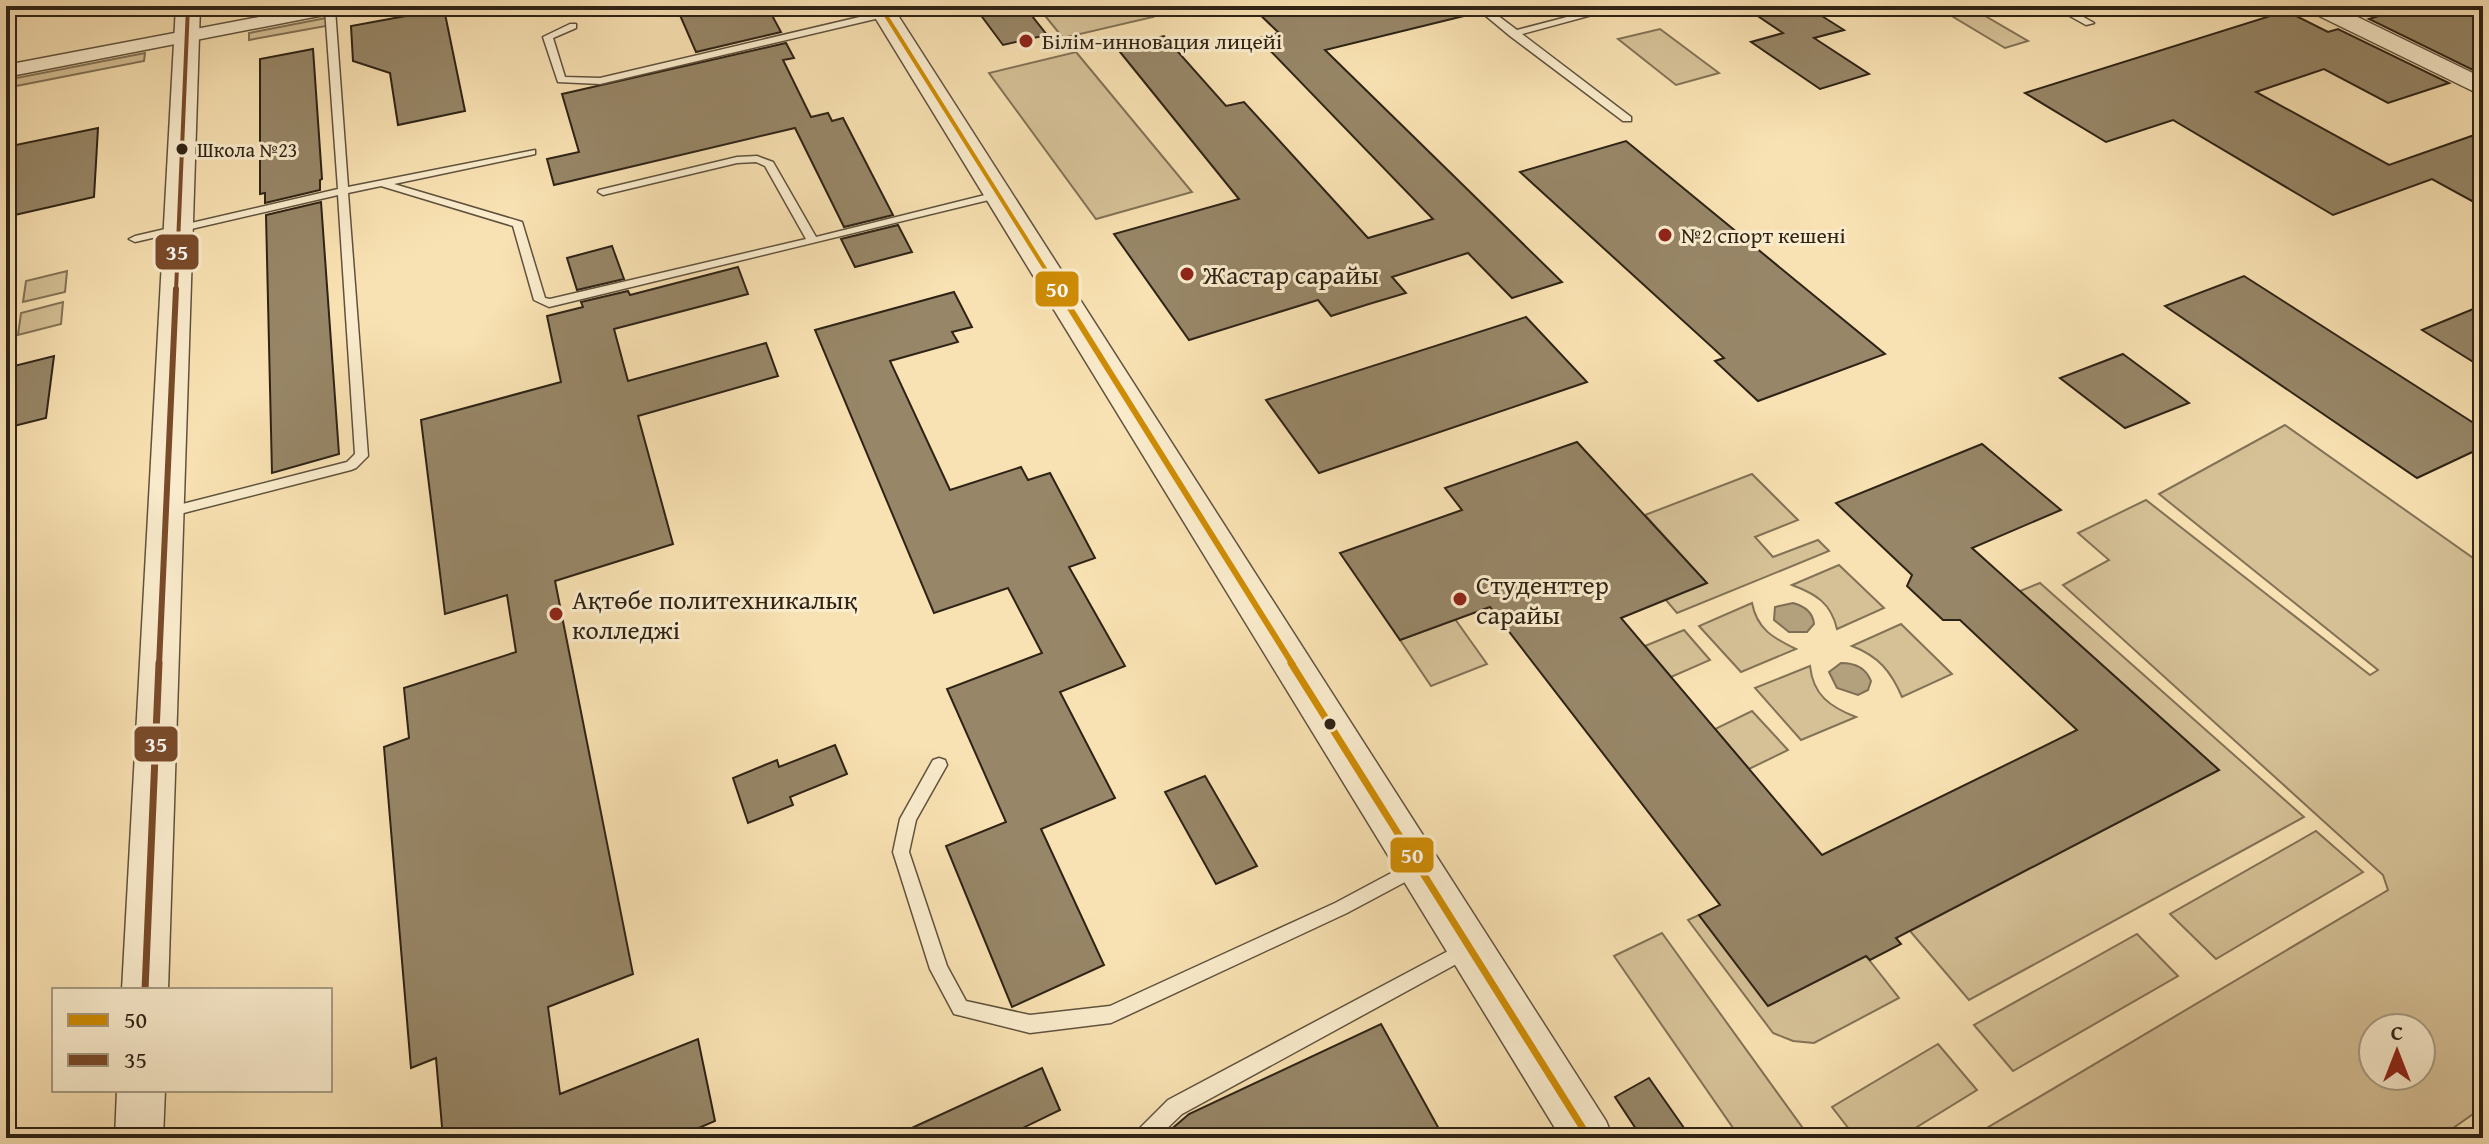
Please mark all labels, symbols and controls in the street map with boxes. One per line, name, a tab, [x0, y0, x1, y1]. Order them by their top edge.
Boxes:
place label: Білім-инновация лицейі	[1042, 25, 1282, 57]
marker: Білім-инновация лицейі	[1017, 32, 1035, 50]
place label: Школа №23	[197, 135, 297, 164]
marker: Школа №23	[174, 141, 190, 157]
place label: №2 спорт кешені	[1681, 219, 1846, 251]
marker: №2 спорт кешені	[1656, 226, 1674, 244]
line badge: 35	[154, 233, 200, 271]
text: 35	[166, 236, 188, 268]
place label: Жастар сарайы	[1202, 255, 1379, 294]
marker: Жастар сарайы	[1178, 265, 1196, 283]
line badge: 50	[1034, 270, 1080, 308]
text: 50	[1046, 273, 1068, 305]
place label: Студенттер сарайы	[1476, 565, 1609, 634]
place label: Ақтөбе политехникалық колледжі	[572, 580, 857, 649]
marker: Студенттер сарайы	[1451, 590, 1469, 608]
marker: Ақтөбе политехникалық колледжі	[547, 605, 565, 623]
unlabelled marker	[1322, 716, 1338, 732]
line badge: 35	[133, 725, 179, 763]
text: 35	[145, 728, 167, 760]
line badge: 50	[1389, 836, 1435, 874]
text: 50	[1401, 839, 1423, 871]
legend	[52, 988, 332, 1092]
text: 50	[124, 1002, 147, 1037]
north arrow	[2357, 1012, 2437, 1092]
text: С	[2391, 1016, 2403, 1048]
text: 35	[124, 1042, 147, 1077]

